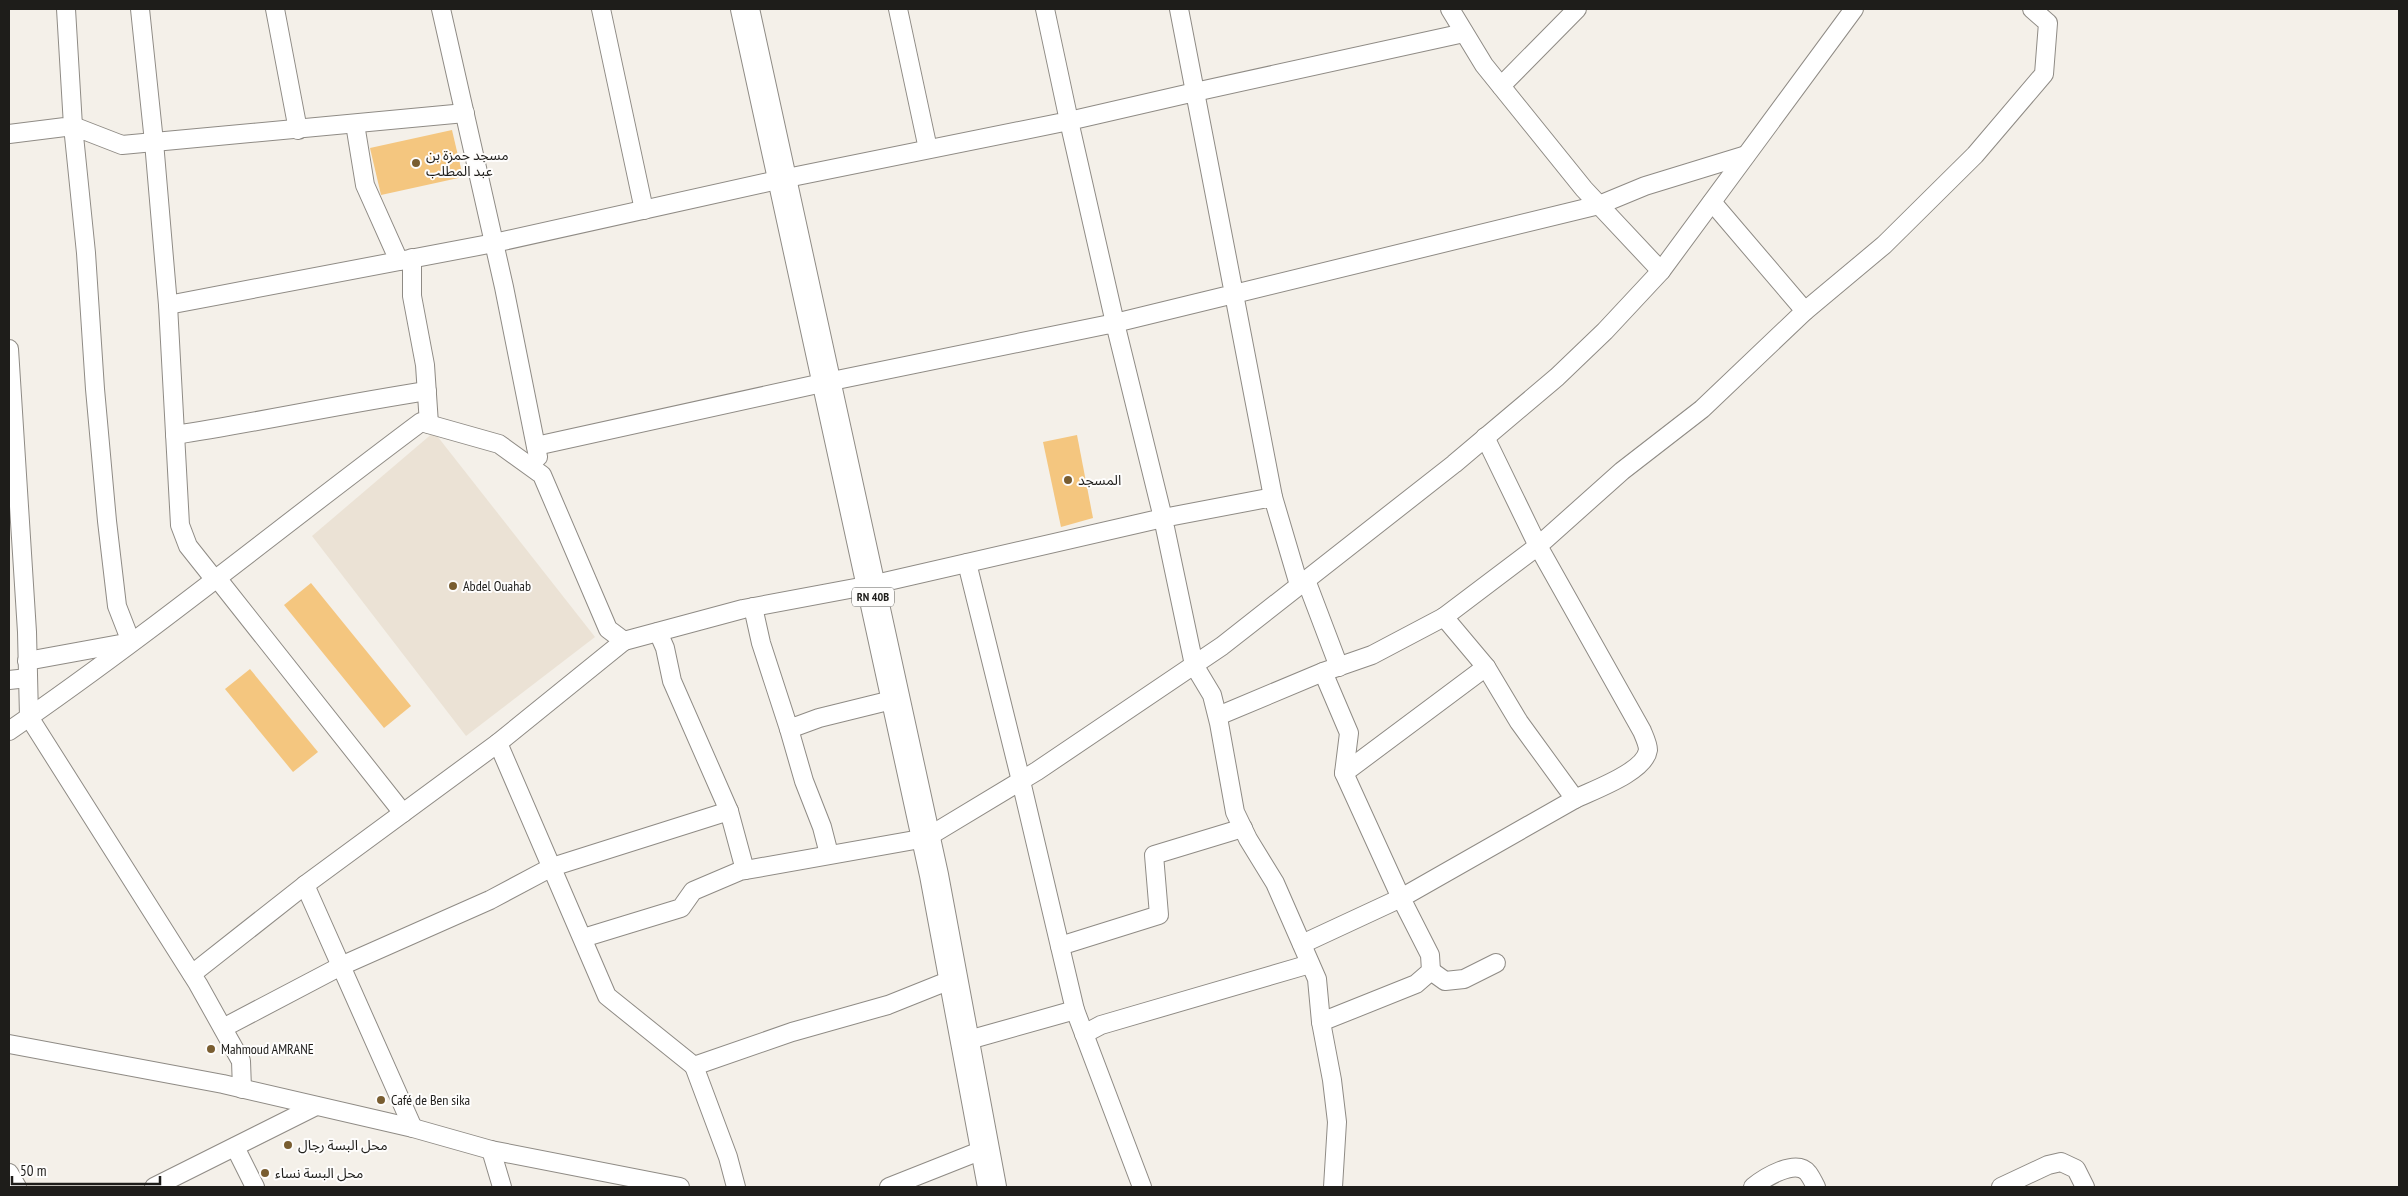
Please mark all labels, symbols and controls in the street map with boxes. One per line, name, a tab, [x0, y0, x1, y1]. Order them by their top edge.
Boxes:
place label: مسجد حمزة بن عبد المطلب	[426, 146, 509, 180]
marker: مسجد حمزة بن عبد المطلب	[410, 157, 422, 169]
place label: المسجد	[1078, 471, 1121, 489]
marker: المسجد	[1062, 474, 1074, 486]
place label: Abdel Ouahab	[463, 577, 531, 595]
marker: Abdel Ouahab	[447, 580, 459, 592]
road number: RN 40B	[852, 588, 894, 606]
place label: Mahmoud AMRANE	[221, 1040, 314, 1058]
marker: Mahmoud AMRANE	[205, 1043, 217, 1055]
place label: Café de Ben sika	[391, 1091, 470, 1109]
marker: Café de Ben sika	[375, 1094, 387, 1106]
place label: محل البسة رجال	[298, 1136, 388, 1154]
marker: محل البسة رجال	[282, 1139, 294, 1151]
scale bar	[12, 1154, 160, 1186]
text: 50 m	[20, 1161, 46, 1180]
place label: محل البسة نساء	[275, 1164, 363, 1182]
marker: محل البسة نساء	[259, 1167, 271, 1179]

